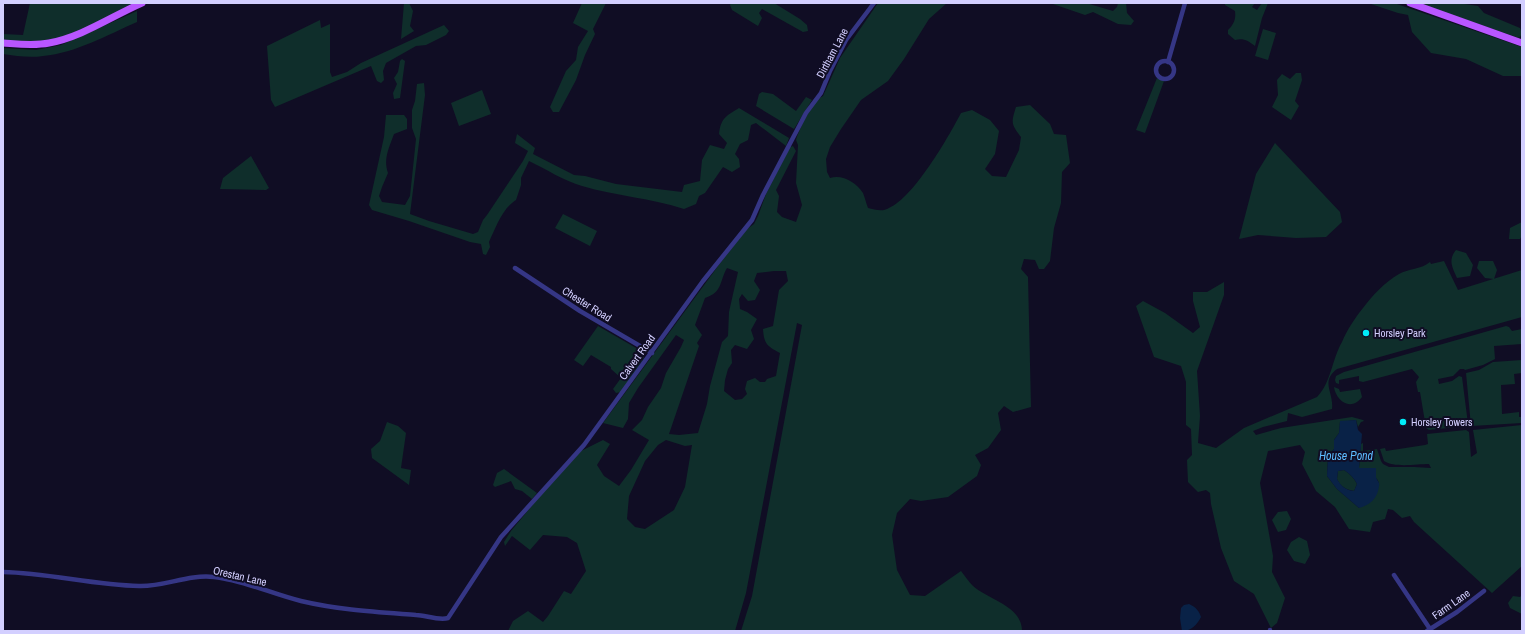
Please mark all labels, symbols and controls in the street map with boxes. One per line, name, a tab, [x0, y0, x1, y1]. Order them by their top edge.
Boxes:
street label: Dirtham Lane	[813, 26, 851, 80]
street label: Chester Road	[560, 283, 614, 325]
place label: Horsley Park	[1374, 326, 1426, 340]
marker: Horsley Park	[1361, 328, 1371, 338]
street label: Calvert Road	[616, 332, 658, 382]
place label: Horsley Towers	[1411, 415, 1473, 429]
marker: Horsley Towers	[1398, 417, 1408, 427]
water label: House Pond	[1319, 448, 1374, 464]
street label: Orestan Lane	[212, 563, 268, 589]
street label: Farm Lane	[1429, 586, 1473, 622]

